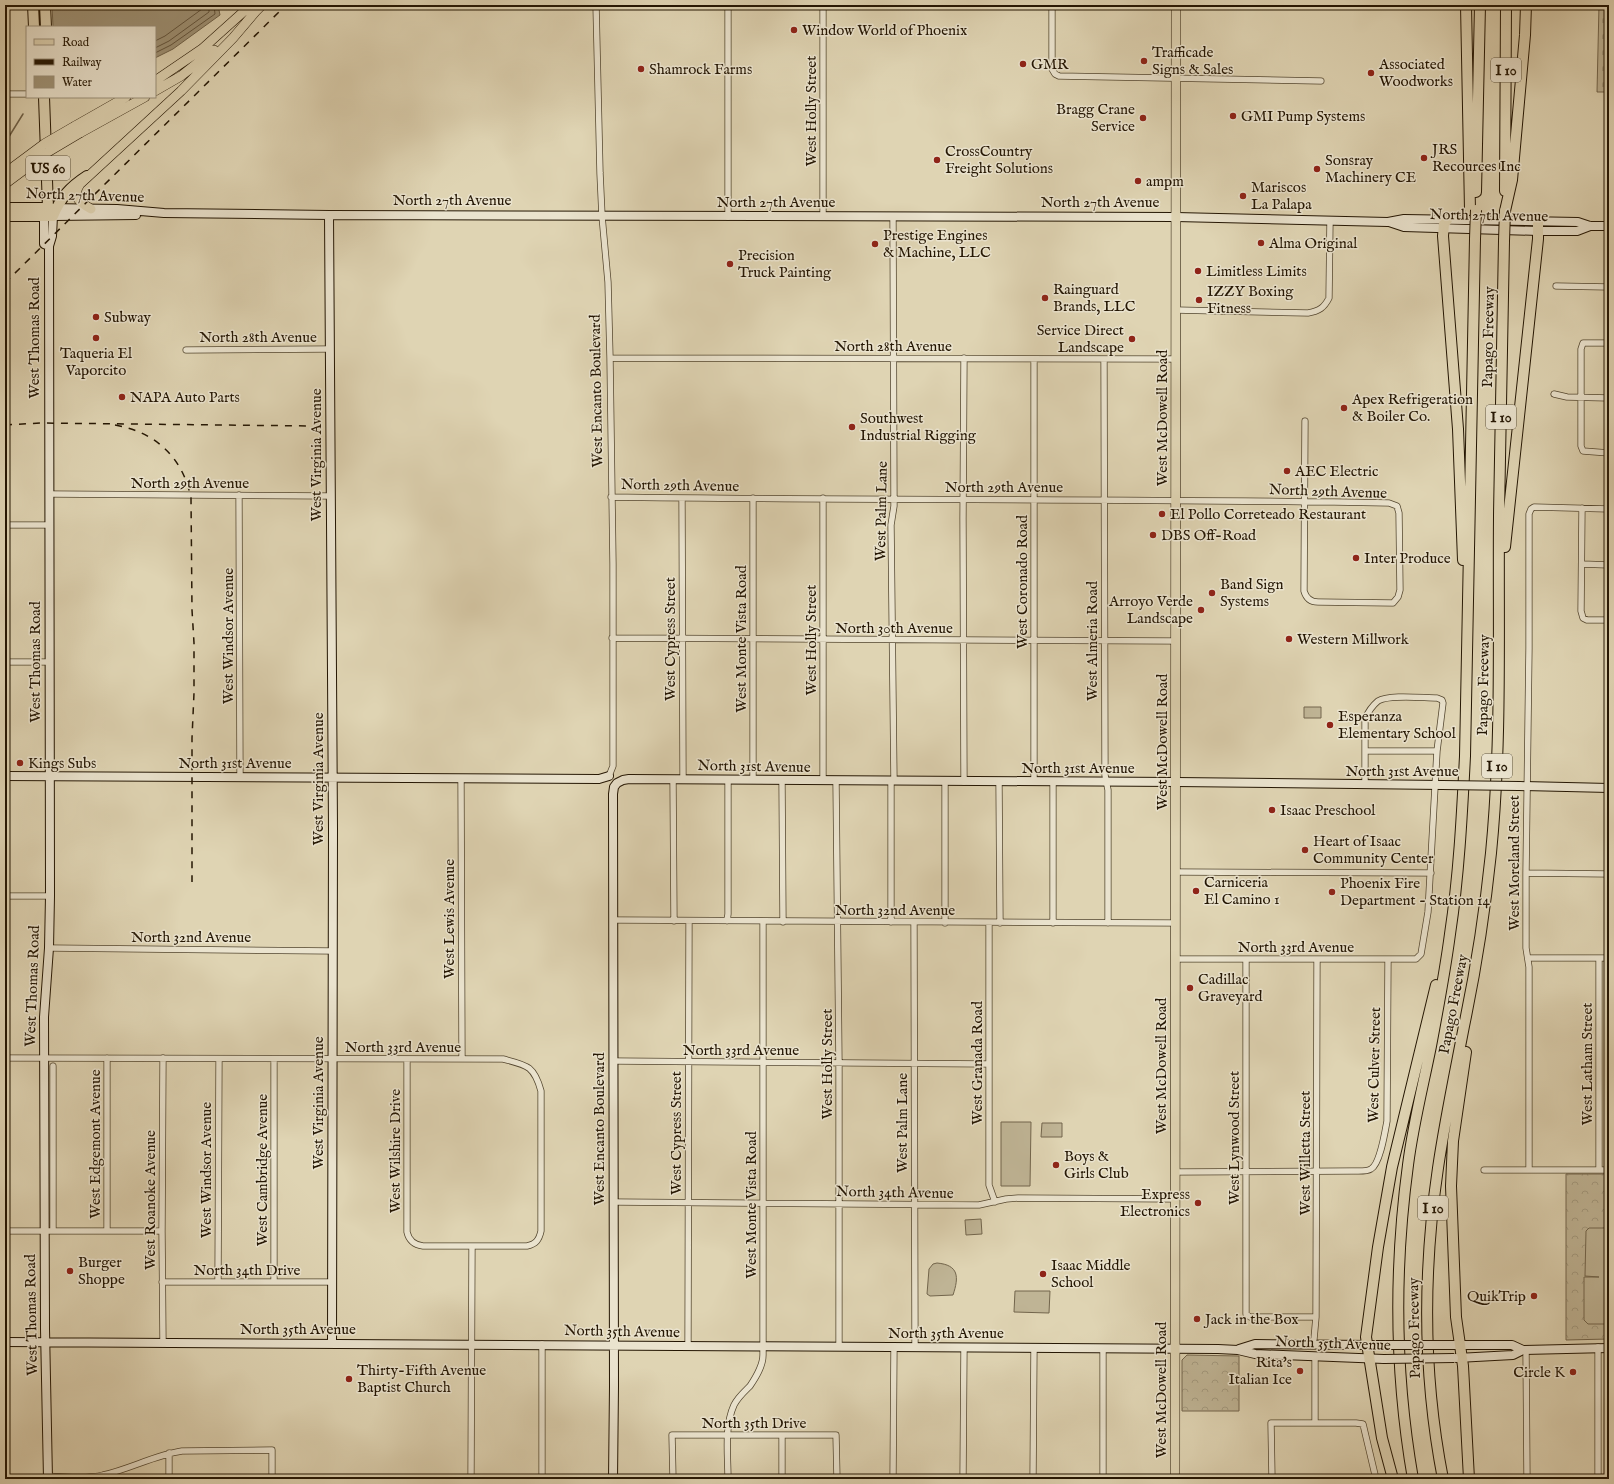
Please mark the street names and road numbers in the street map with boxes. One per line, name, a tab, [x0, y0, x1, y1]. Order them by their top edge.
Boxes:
street label: West Holly Street	[802, 56, 821, 166]
road number: I 10	[1491, 58, 1521, 82]
road number: US 60	[26, 156, 70, 180]
street label: North 27th Avenue	[25, 184, 145, 207]
street label: North 27th Avenue	[393, 191, 511, 210]
street label: North 27th Avenue	[717, 193, 835, 212]
street label: North 27th Avenue	[1041, 193, 1159, 212]
street label: North 27th Avenue	[1430, 205, 1549, 226]
street label: West Thomas Road	[25, 276, 44, 399]
street label: Papago Freeway	[1478, 286, 1499, 388]
street label: West Encanto Boulevard	[586, 313, 607, 468]
street label: North 28th Avenue	[199, 328, 317, 347]
street label: North 28th Avenue	[834, 337, 952, 356]
street label: West McDowell Road	[1153, 349, 1172, 486]
street label: West Virginia Avenue	[307, 388, 326, 522]
road number: I 10	[1486, 405, 1516, 429]
street label: West Palm Lane	[871, 461, 892, 561]
street label: North 29th Avenue	[131, 474, 249, 493]
street label: North 29th Avenue	[621, 475, 739, 496]
street label: North 29th Avenue	[945, 478, 1063, 497]
street label: North 29th Avenue	[1269, 480, 1388, 503]
street label: West Coronado Road	[1013, 514, 1032, 649]
street label: West Monte Vista Road	[732, 564, 751, 713]
street label: West Windsor Avenue	[219, 568, 238, 704]
street label: West Cypress Street	[661, 577, 680, 701]
street label: West Almeria Road	[1083, 580, 1102, 701]
street label: West Holly Street	[802, 585, 821, 695]
street label: West Thomas Road	[26, 600, 45, 723]
street label: North 30th Avenue	[835, 619, 953, 638]
street label: Papago Freeway	[1473, 634, 1494, 736]
street label: West McDowell Road	[1153, 673, 1172, 810]
street label: West Virginia Avenue	[309, 712, 328, 846]
street label: North 31st Avenue	[178, 754, 292, 773]
road number: I 10	[1482, 754, 1512, 778]
street label: North 31st Avenue	[697, 756, 811, 777]
street label: North 31st Avenue	[1021, 759, 1135, 778]
street label: North 31st Avenue	[1345, 762, 1459, 781]
street label: West Moreland Street	[1505, 795, 1524, 931]
street label: West Lewis Avenue	[440, 859, 459, 979]
street label: North 32nd Avenue	[835, 901, 955, 920]
street label: West Thomas Road	[21, 924, 44, 1047]
street label: North 32nd Avenue	[131, 928, 251, 947]
street label: North 33rd Avenue	[1238, 938, 1354, 957]
street label: Papago Freeway	[1435, 952, 1473, 1056]
street label: West McDowell Road	[1152, 997, 1171, 1134]
street label: West Granada Road	[968, 1000, 987, 1125]
street label: West Latham Street	[1578, 1002, 1597, 1126]
street label: West Culver Street	[1364, 1007, 1385, 1123]
street label: West Holly Street	[818, 1009, 837, 1119]
street label: West Virginia Avenue	[309, 1036, 328, 1170]
street label: North 33rd Avenue	[345, 1038, 461, 1057]
street label: North 33rd Avenue	[683, 1041, 799, 1060]
street label: West Encanto Boulevard	[590, 1051, 609, 1206]
street label: West Edgemont Avenue	[86, 1069, 105, 1219]
street label: West Cypress Street	[667, 1071, 686, 1195]
street label: West Lynwood Street	[1225, 1071, 1244, 1205]
street label: West Palm Lane	[893, 1073, 912, 1173]
street label: West Wilshire Drive	[386, 1089, 405, 1213]
street label: West Willetta Street	[1296, 1091, 1315, 1215]
street label: West Cambridge Avenue	[253, 1094, 272, 1246]
street label: West Windsor Avenue	[197, 1102, 216, 1238]
street label: West Roanoke Avenue	[141, 1130, 160, 1270]
street label: West Monte Vista Road	[742, 1130, 761, 1279]
street label: North 34th Avenue	[836, 1182, 954, 1203]
road number: I 10	[1418, 1196, 1448, 1220]
street label: West Thomas Road	[21, 1253, 42, 1376]
street label: North 34th Drive	[194, 1261, 301, 1280]
street label: Papago Freeway	[1404, 1277, 1425, 1379]
street label: North 35th Avenue	[240, 1320, 356, 1339]
street label: North 35th Avenue	[564, 1321, 680, 1342]
street label: West McDowell Road	[1152, 1321, 1171, 1458]
street label: North 35th Avenue	[888, 1324, 1004, 1343]
street label: North 35th Avenue	[1275, 1332, 1391, 1355]
street label: North 35th Drive	[702, 1414, 807, 1433]

